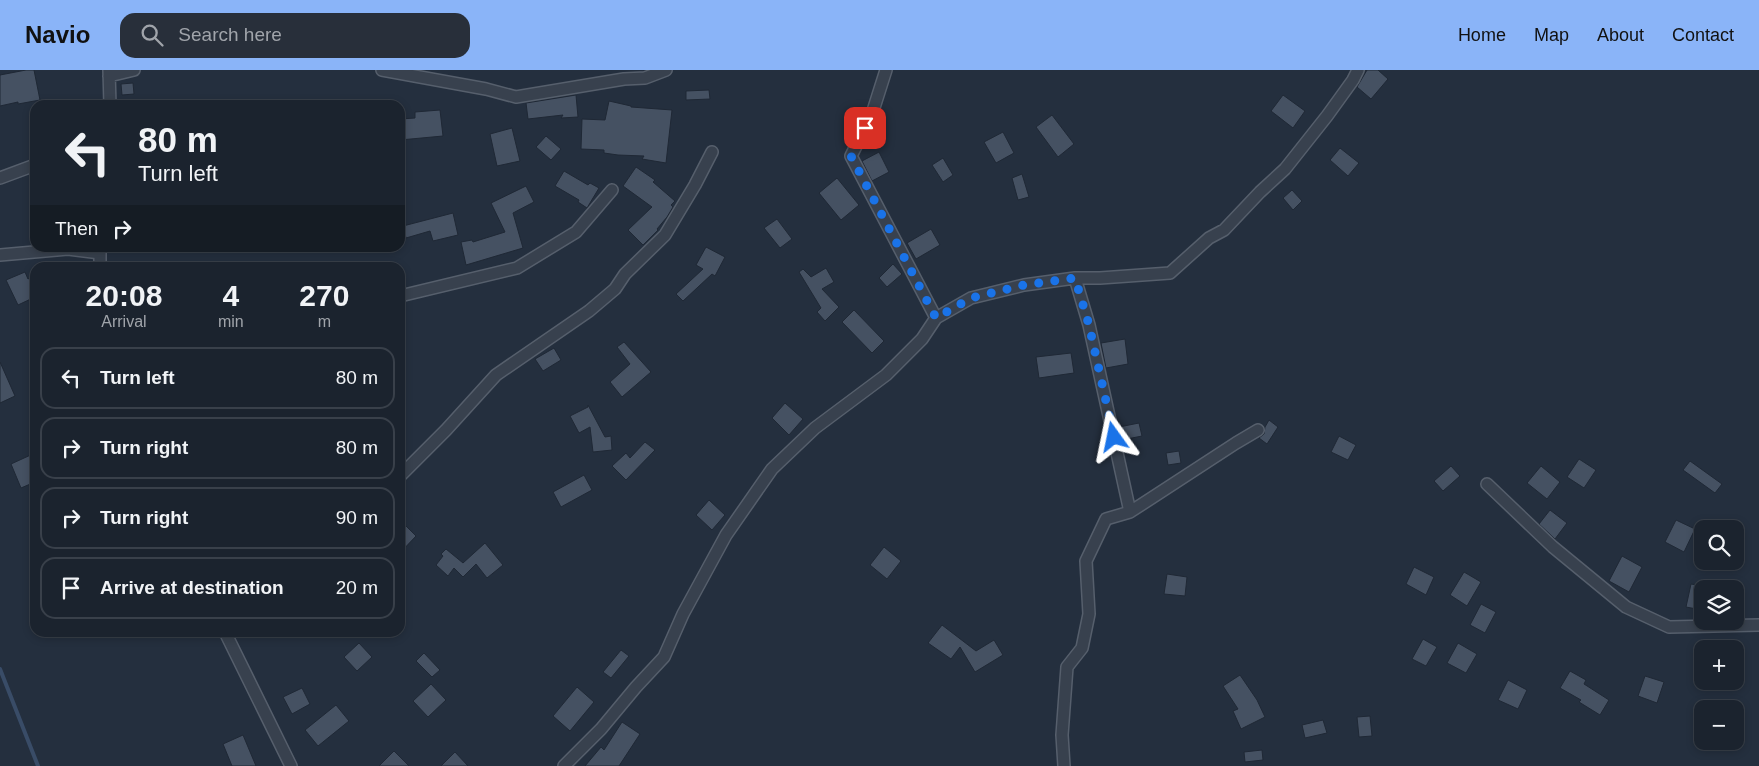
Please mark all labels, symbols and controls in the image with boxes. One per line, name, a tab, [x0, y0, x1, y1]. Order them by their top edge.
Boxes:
search box	[120, 13, 470, 58]
text: Navio	[25, 21, 90, 48]
icon: search	[138, 21, 166, 49]
text: Search here	[178, 24, 282, 45]
text: Home	[1458, 25, 1506, 45]
text: Map	[1534, 25, 1569, 45]
text: About	[1597, 25, 1644, 45]
text: Contact	[1672, 25, 1734, 45]
pin	[844, 107, 886, 149]
icon: arrive	[851, 114, 879, 142]
icon: left	[55, 120, 120, 185]
text: 80 m	[138, 120, 218, 159]
text: Turn left	[138, 161, 218, 186]
icon: right	[108, 215, 136, 243]
text: Then	[55, 218, 98, 239]
text: 20:08	[86, 279, 162, 312]
text: 4	[222, 279, 239, 312]
text: 270	[299, 279, 349, 312]
text: Arrival	[101, 313, 147, 330]
text: min	[218, 313, 244, 330]
text: m	[318, 313, 331, 330]
icon: left	[57, 364, 85, 392]
text: Turn left	[100, 367, 175, 388]
text: 80 m	[336, 367, 378, 388]
position arrow	[1087, 410, 1139, 462]
icon: right	[57, 434, 85, 462]
text: Turn right	[100, 437, 188, 458]
text: 80 m	[336, 437, 378, 458]
icon: right	[57, 504, 85, 532]
text: Turn right	[100, 507, 188, 528]
text: 90 m	[336, 507, 378, 528]
map controls	[1694, 520, 1744, 750]
button: search	[1694, 520, 1744, 570]
icon: arrive	[57, 574, 85, 602]
text: Arrive at destination	[100, 577, 284, 598]
text: 20 m	[336, 577, 378, 598]
button: layers	[1694, 580, 1744, 630]
button: +	[1694, 640, 1744, 690]
button: −	[1694, 700, 1744, 750]

